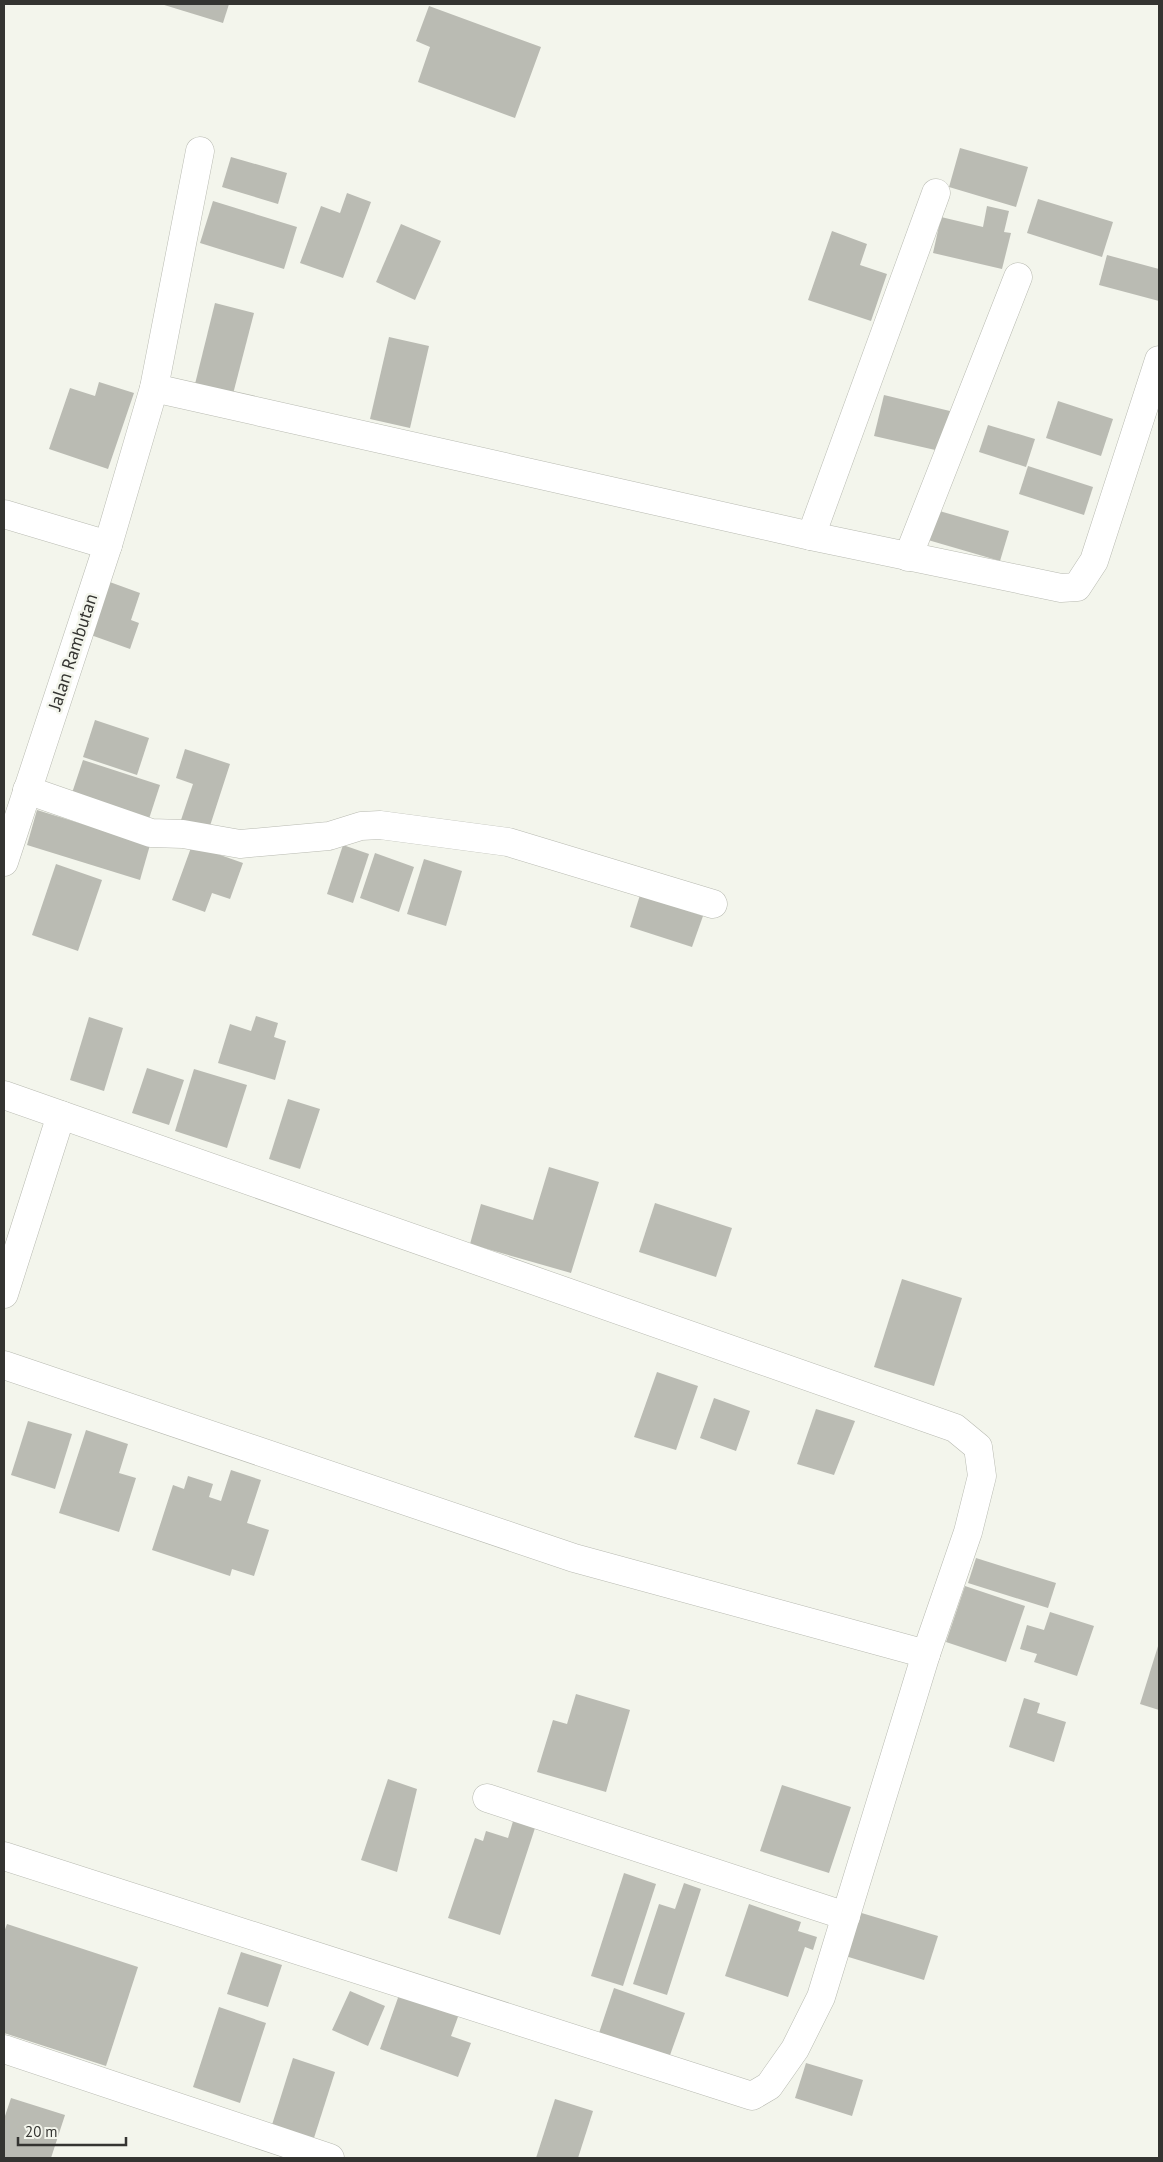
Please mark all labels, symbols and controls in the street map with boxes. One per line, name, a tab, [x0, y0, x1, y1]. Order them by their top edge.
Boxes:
street label: Jalan Rambutan	[43, 591, 102, 714]
scale bar	[18, 2114, 125, 2146]
text: 20 m	[25, 2122, 58, 2141]

